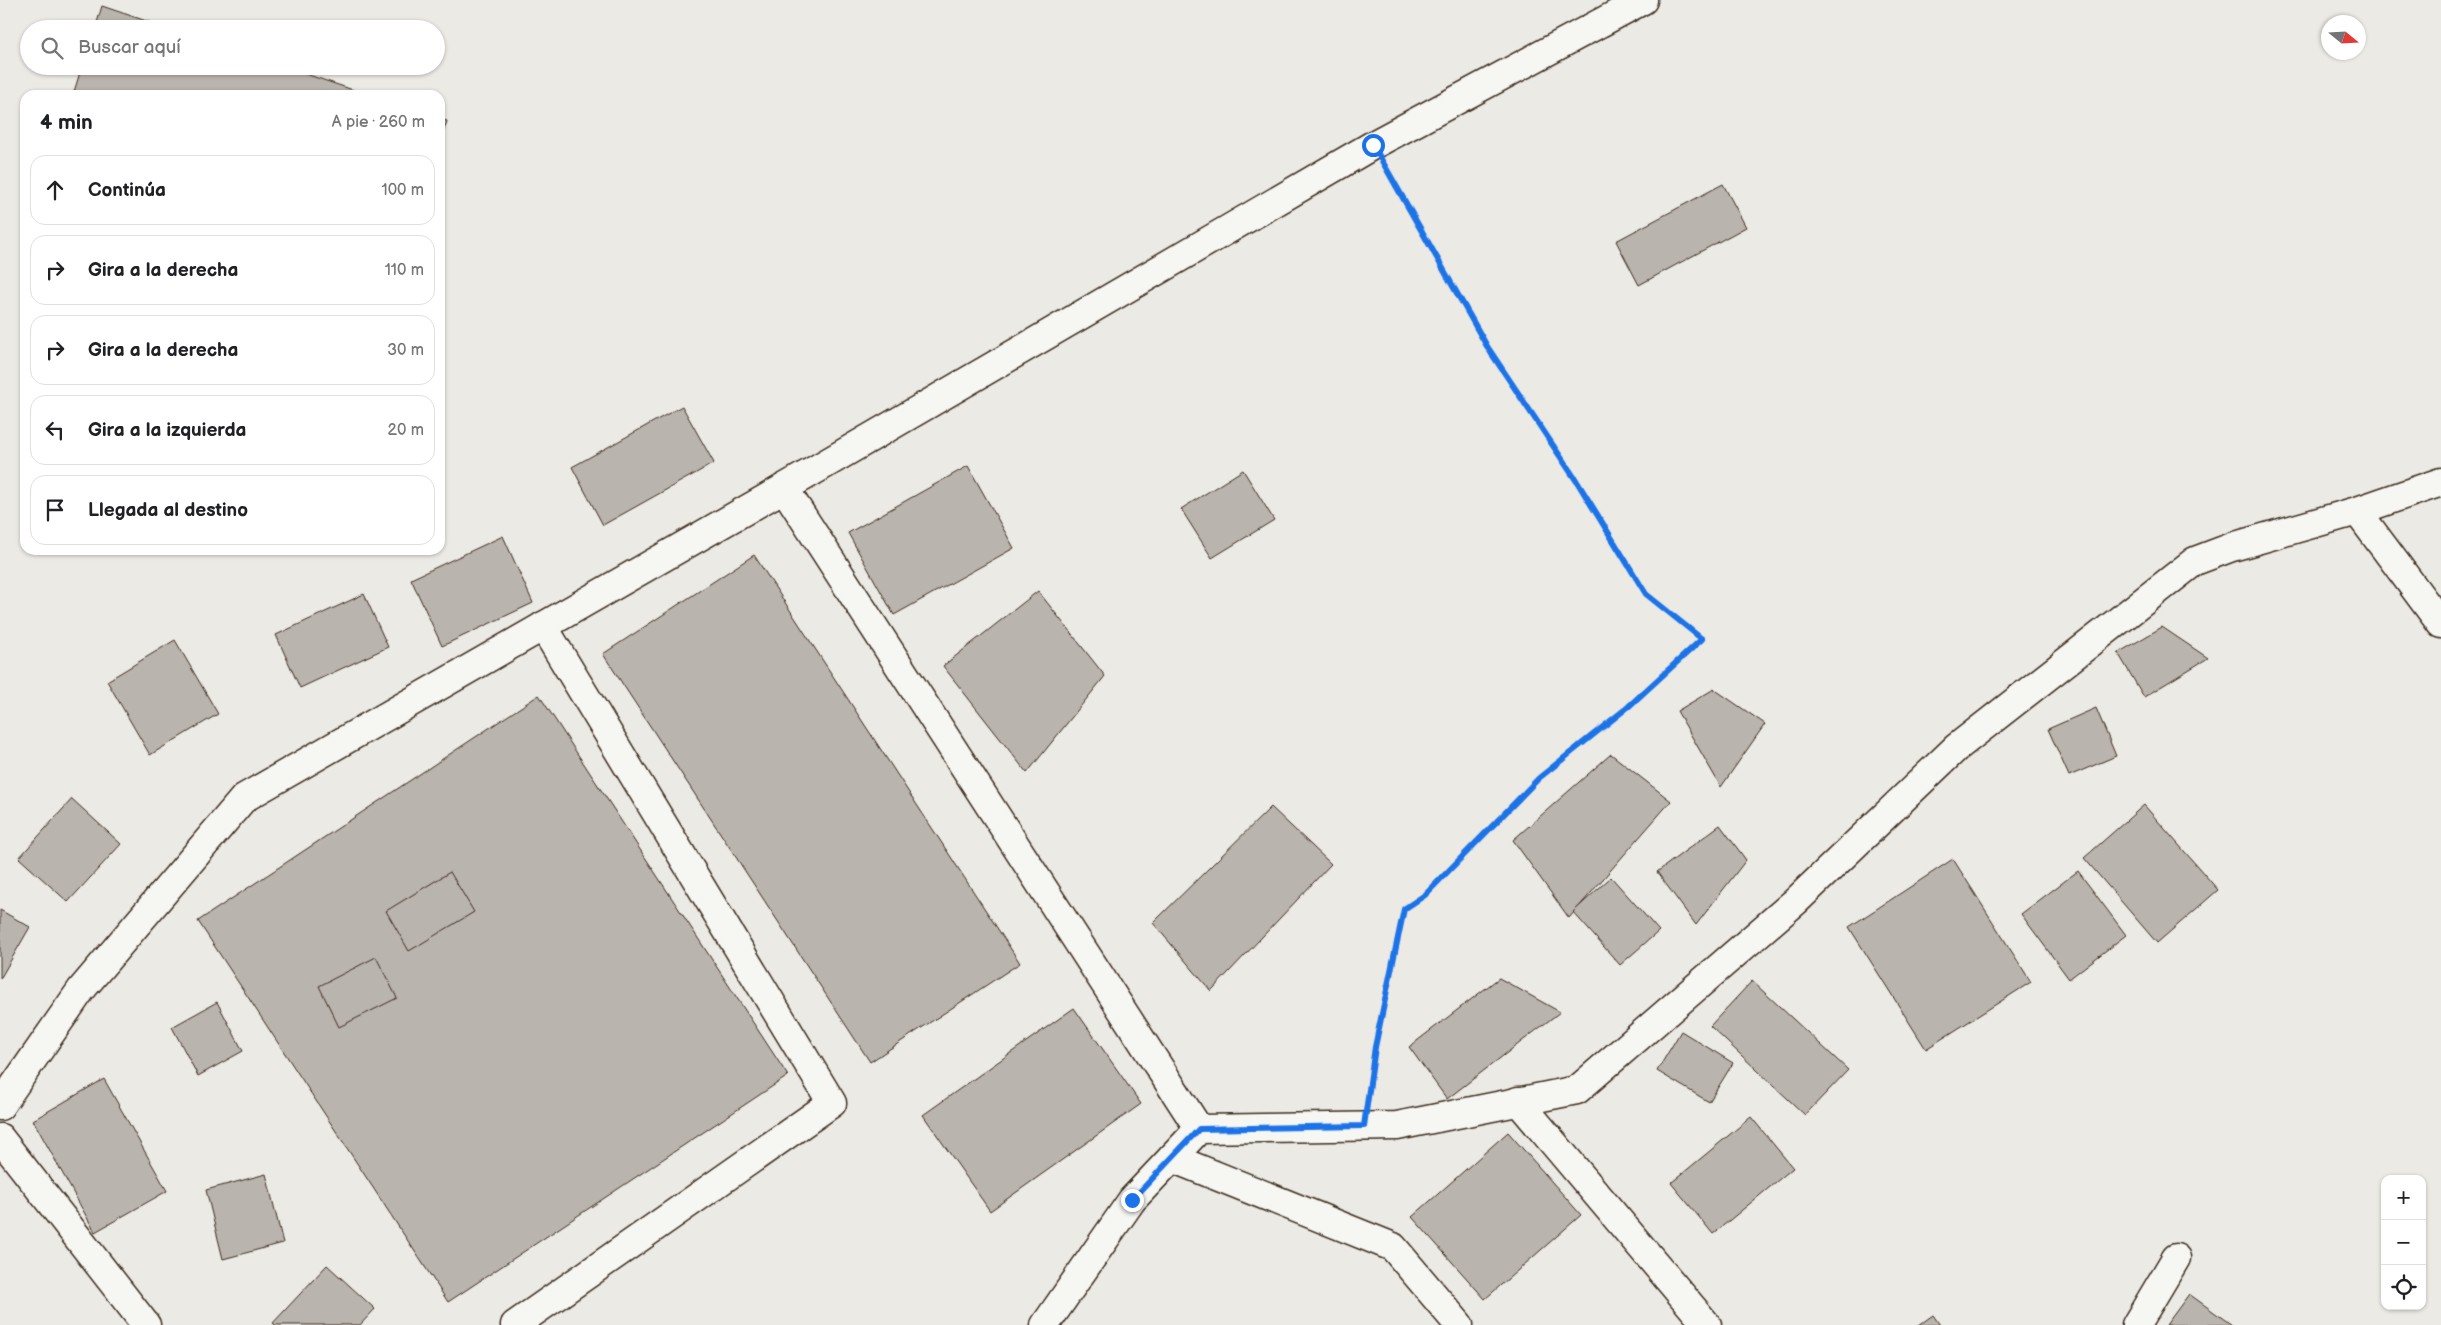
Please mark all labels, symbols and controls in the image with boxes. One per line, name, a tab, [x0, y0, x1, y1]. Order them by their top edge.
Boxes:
north arrow	[2321, 15, 2366, 60]
search box	[20, 20, 445, 75]
icon: search	[38, 34, 66, 62]
text: Buscar aquí	[78, 36, 181, 59]
text: 4 min	[40, 110, 93, 135]
text: A pie · 260 m	[332, 113, 425, 132]
route start	[1362, 134, 1385, 157]
icon: ahead	[41, 176, 69, 204]
text: Continúa	[88, 179, 166, 202]
text: 100 m	[381, 181, 424, 200]
icon: right	[41, 256, 69, 284]
text: Gira a la derecha	[88, 259, 238, 282]
text: 110 m	[385, 261, 424, 280]
icon: right	[41, 336, 69, 364]
text: Gira a la derecha	[88, 339, 238, 362]
text: 30 m	[387, 341, 424, 360]
icon: left	[41, 416, 69, 444]
text: Gira a la izquierda	[88, 419, 246, 442]
text: 20 m	[388, 421, 424, 440]
icon: arrive	[41, 496, 69, 524]
text: Llegada al destino	[88, 499, 248, 522]
map controls	[2381, 1175, 2426, 1310]
button: +	[2381, 1175, 2426, 1220]
route end	[1121, 1189, 1144, 1212]
button: −	[2381, 1220, 2426, 1265]
button: locate	[2381, 1265, 2426, 1310]

